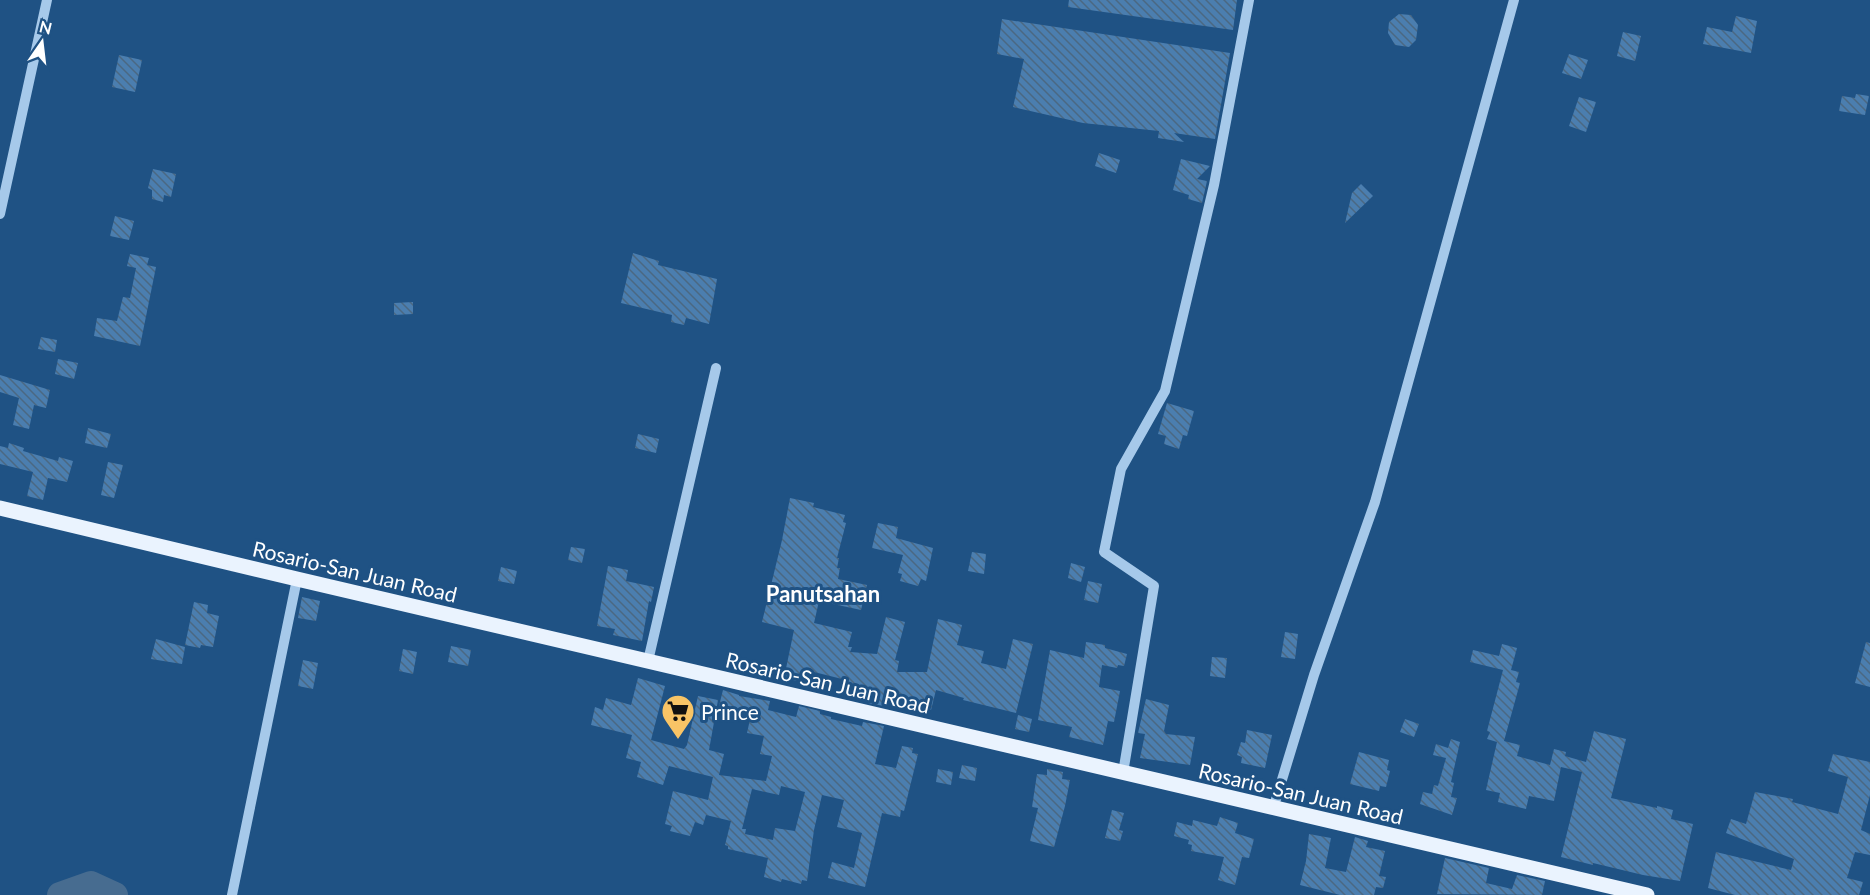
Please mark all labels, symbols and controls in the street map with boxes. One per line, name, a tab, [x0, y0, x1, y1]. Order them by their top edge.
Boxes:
north arrow	[12, 12, 72, 72]
text: N	[37, 16, 54, 38]
street label: Rosario-San Juan Road	[250, 535, 460, 607]
district label: Panutsahan	[766, 580, 880, 607]
street label: Rosario-San Juan Road	[723, 646, 933, 718]
supermarket icon: Prince	[660, 693, 696, 740]
place label: Prince	[701, 699, 759, 724]
street label: Rosario-San Juan Road	[1196, 757, 1406, 829]

